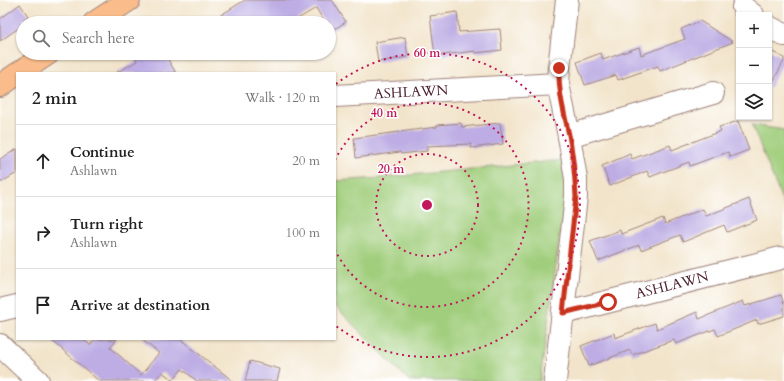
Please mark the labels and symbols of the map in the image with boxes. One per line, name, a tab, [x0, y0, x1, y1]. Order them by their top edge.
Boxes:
text: 60 m	[414, 45, 441, 61]
route end	[550, 59, 568, 77]
street label: ASHLAWN	[373, 81, 449, 103]
text: 40 m	[371, 105, 398, 121]
text: 20 m	[378, 161, 405, 177]
centre of rings	[420, 198, 434, 212]
street label: ASHLAWN	[634, 267, 711, 303]
route start	[599, 293, 617, 311]

